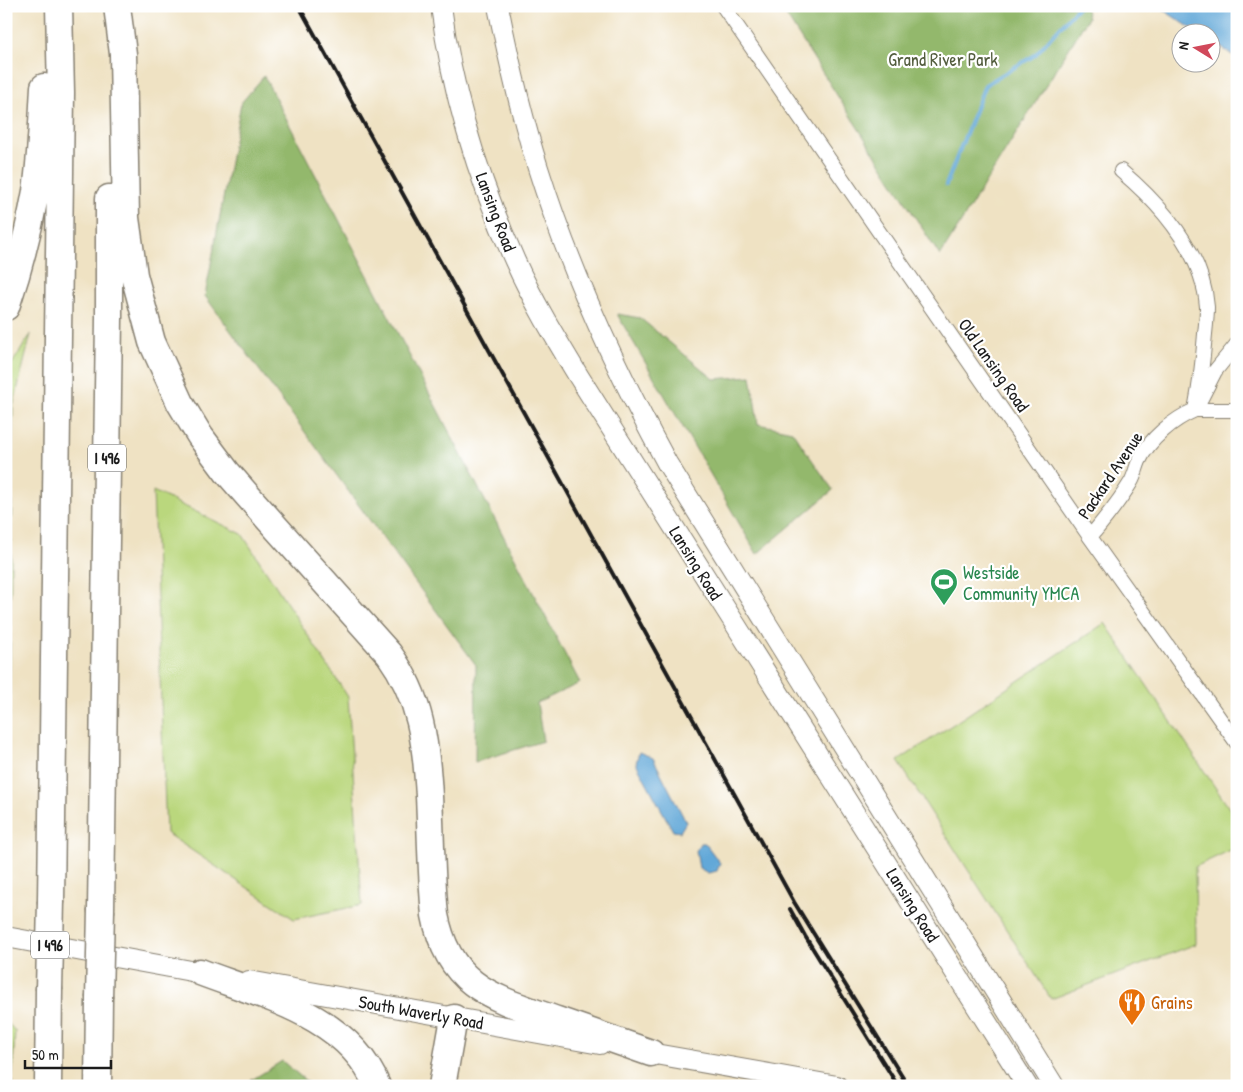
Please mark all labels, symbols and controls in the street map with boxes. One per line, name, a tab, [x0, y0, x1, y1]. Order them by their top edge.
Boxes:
north arrow	[1170, 22, 1220, 72]
text: N	[1173, 40, 1193, 51]
park label: Grand River Park	[888, 47, 998, 72]
street label: Lansing Road	[470, 169, 522, 255]
street label: Old Lansing Road	[953, 313, 1035, 417]
street label: Packard Avenue	[1071, 426, 1149, 524]
road number: I 496	[88, 444, 126, 472]
street label: Lansing Road	[664, 521, 728, 605]
place label: Westside Community YMCA	[963, 560, 1079, 606]
sports icon: Westside Community YMCA	[929, 567, 959, 606]
street label: Lansing Road	[881, 863, 945, 947]
road number: I 496	[31, 932, 69, 958]
restaurant icon: Grains	[1117, 987, 1147, 1026]
street label: South Waverly Road	[357, 989, 485, 1035]
place label: Grains	[1151, 990, 1193, 1015]
scale bar	[25, 1037, 111, 1069]
text: 50 m	[32, 1044, 59, 1065]

